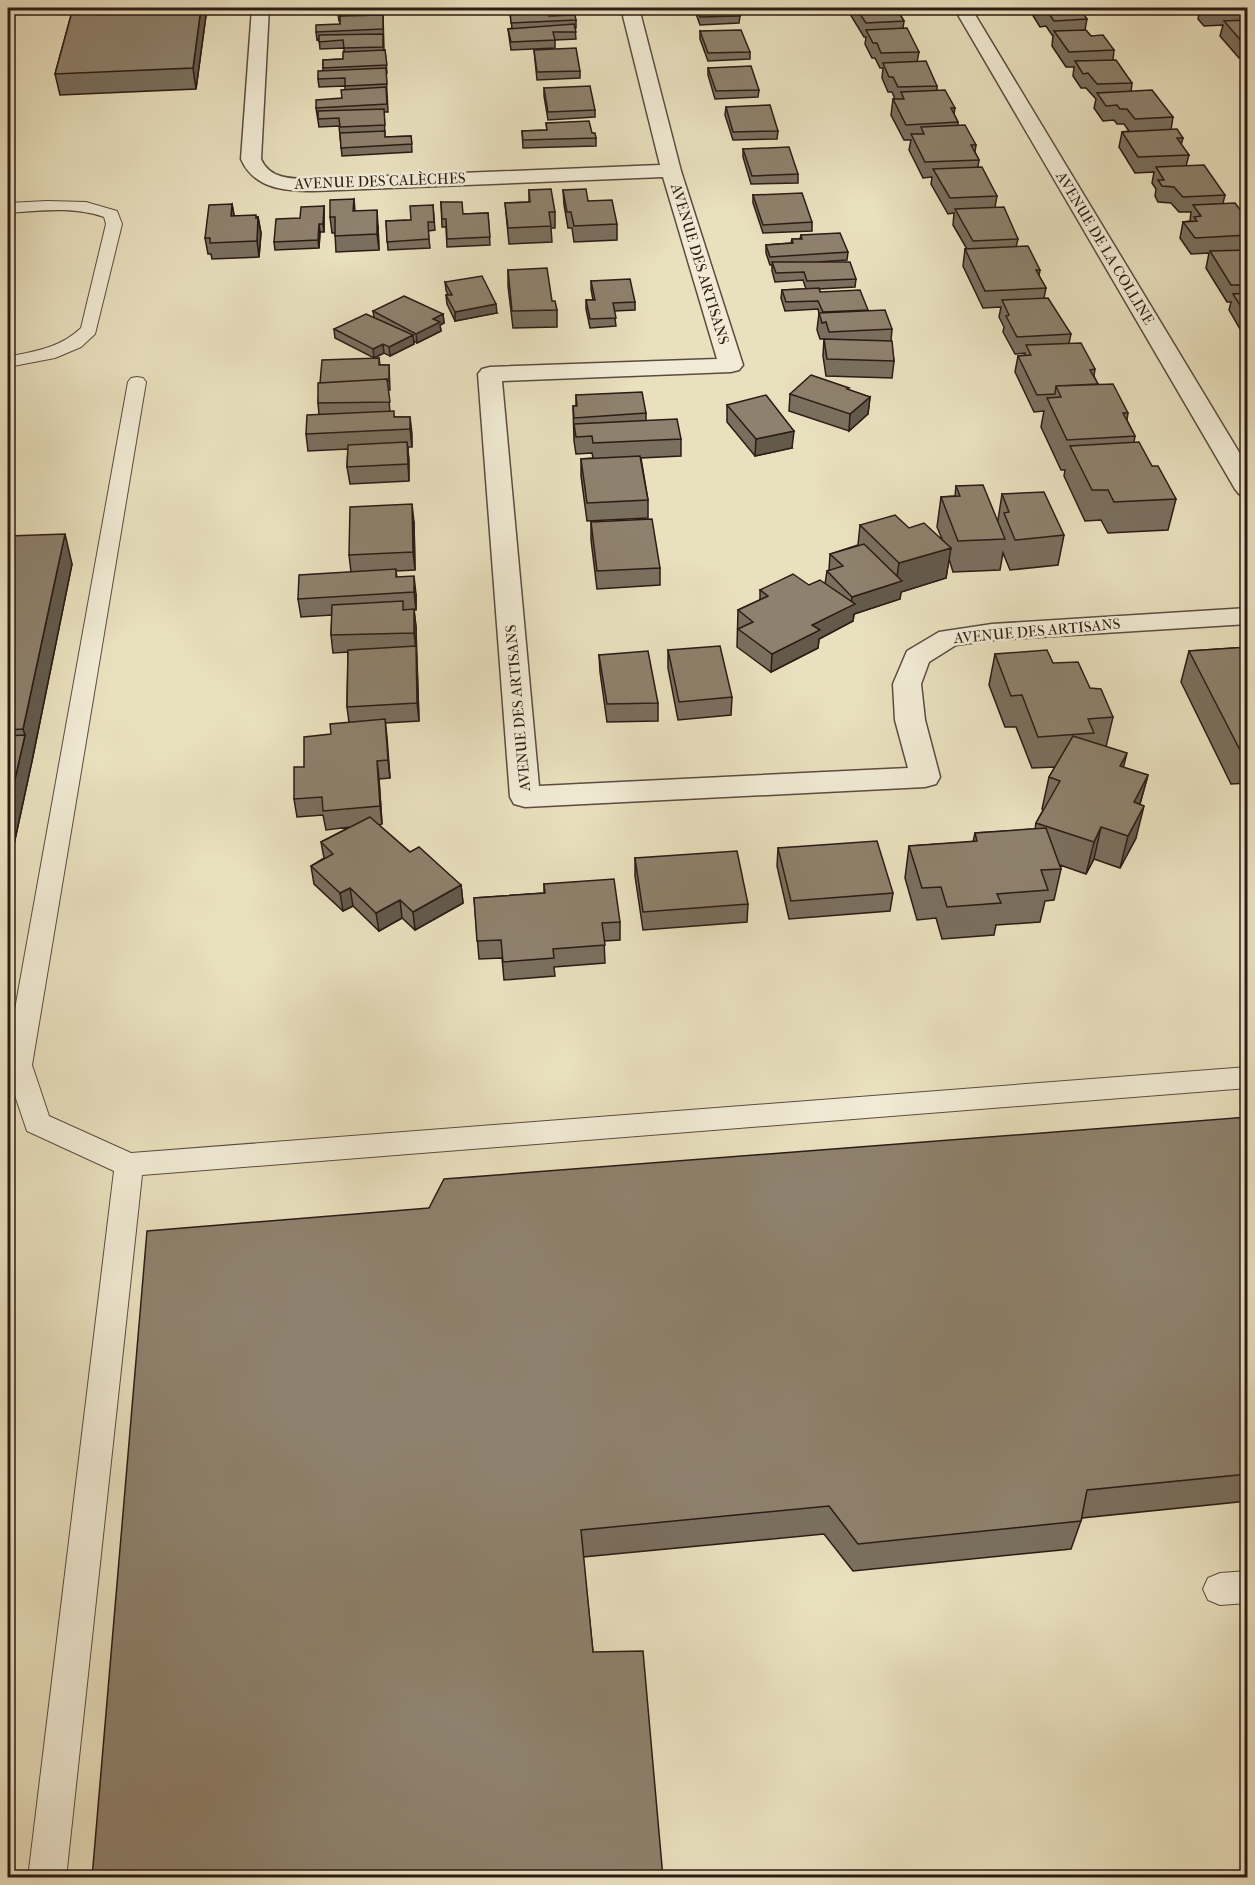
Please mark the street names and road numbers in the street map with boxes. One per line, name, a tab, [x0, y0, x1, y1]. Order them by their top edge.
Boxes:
street label: AVENUE DE LA COLLINE	[1052, 167, 1158, 328]
street label: AVENUE DES CALÈCHES	[293, 169, 466, 193]
street label: AVENUE DES ARTISANS	[667, 181, 733, 347]
street label: AVENUE DES ARTISANS	[952, 615, 1121, 647]
street label: AVENUE DES ARTISANS	[502, 624, 534, 793]

